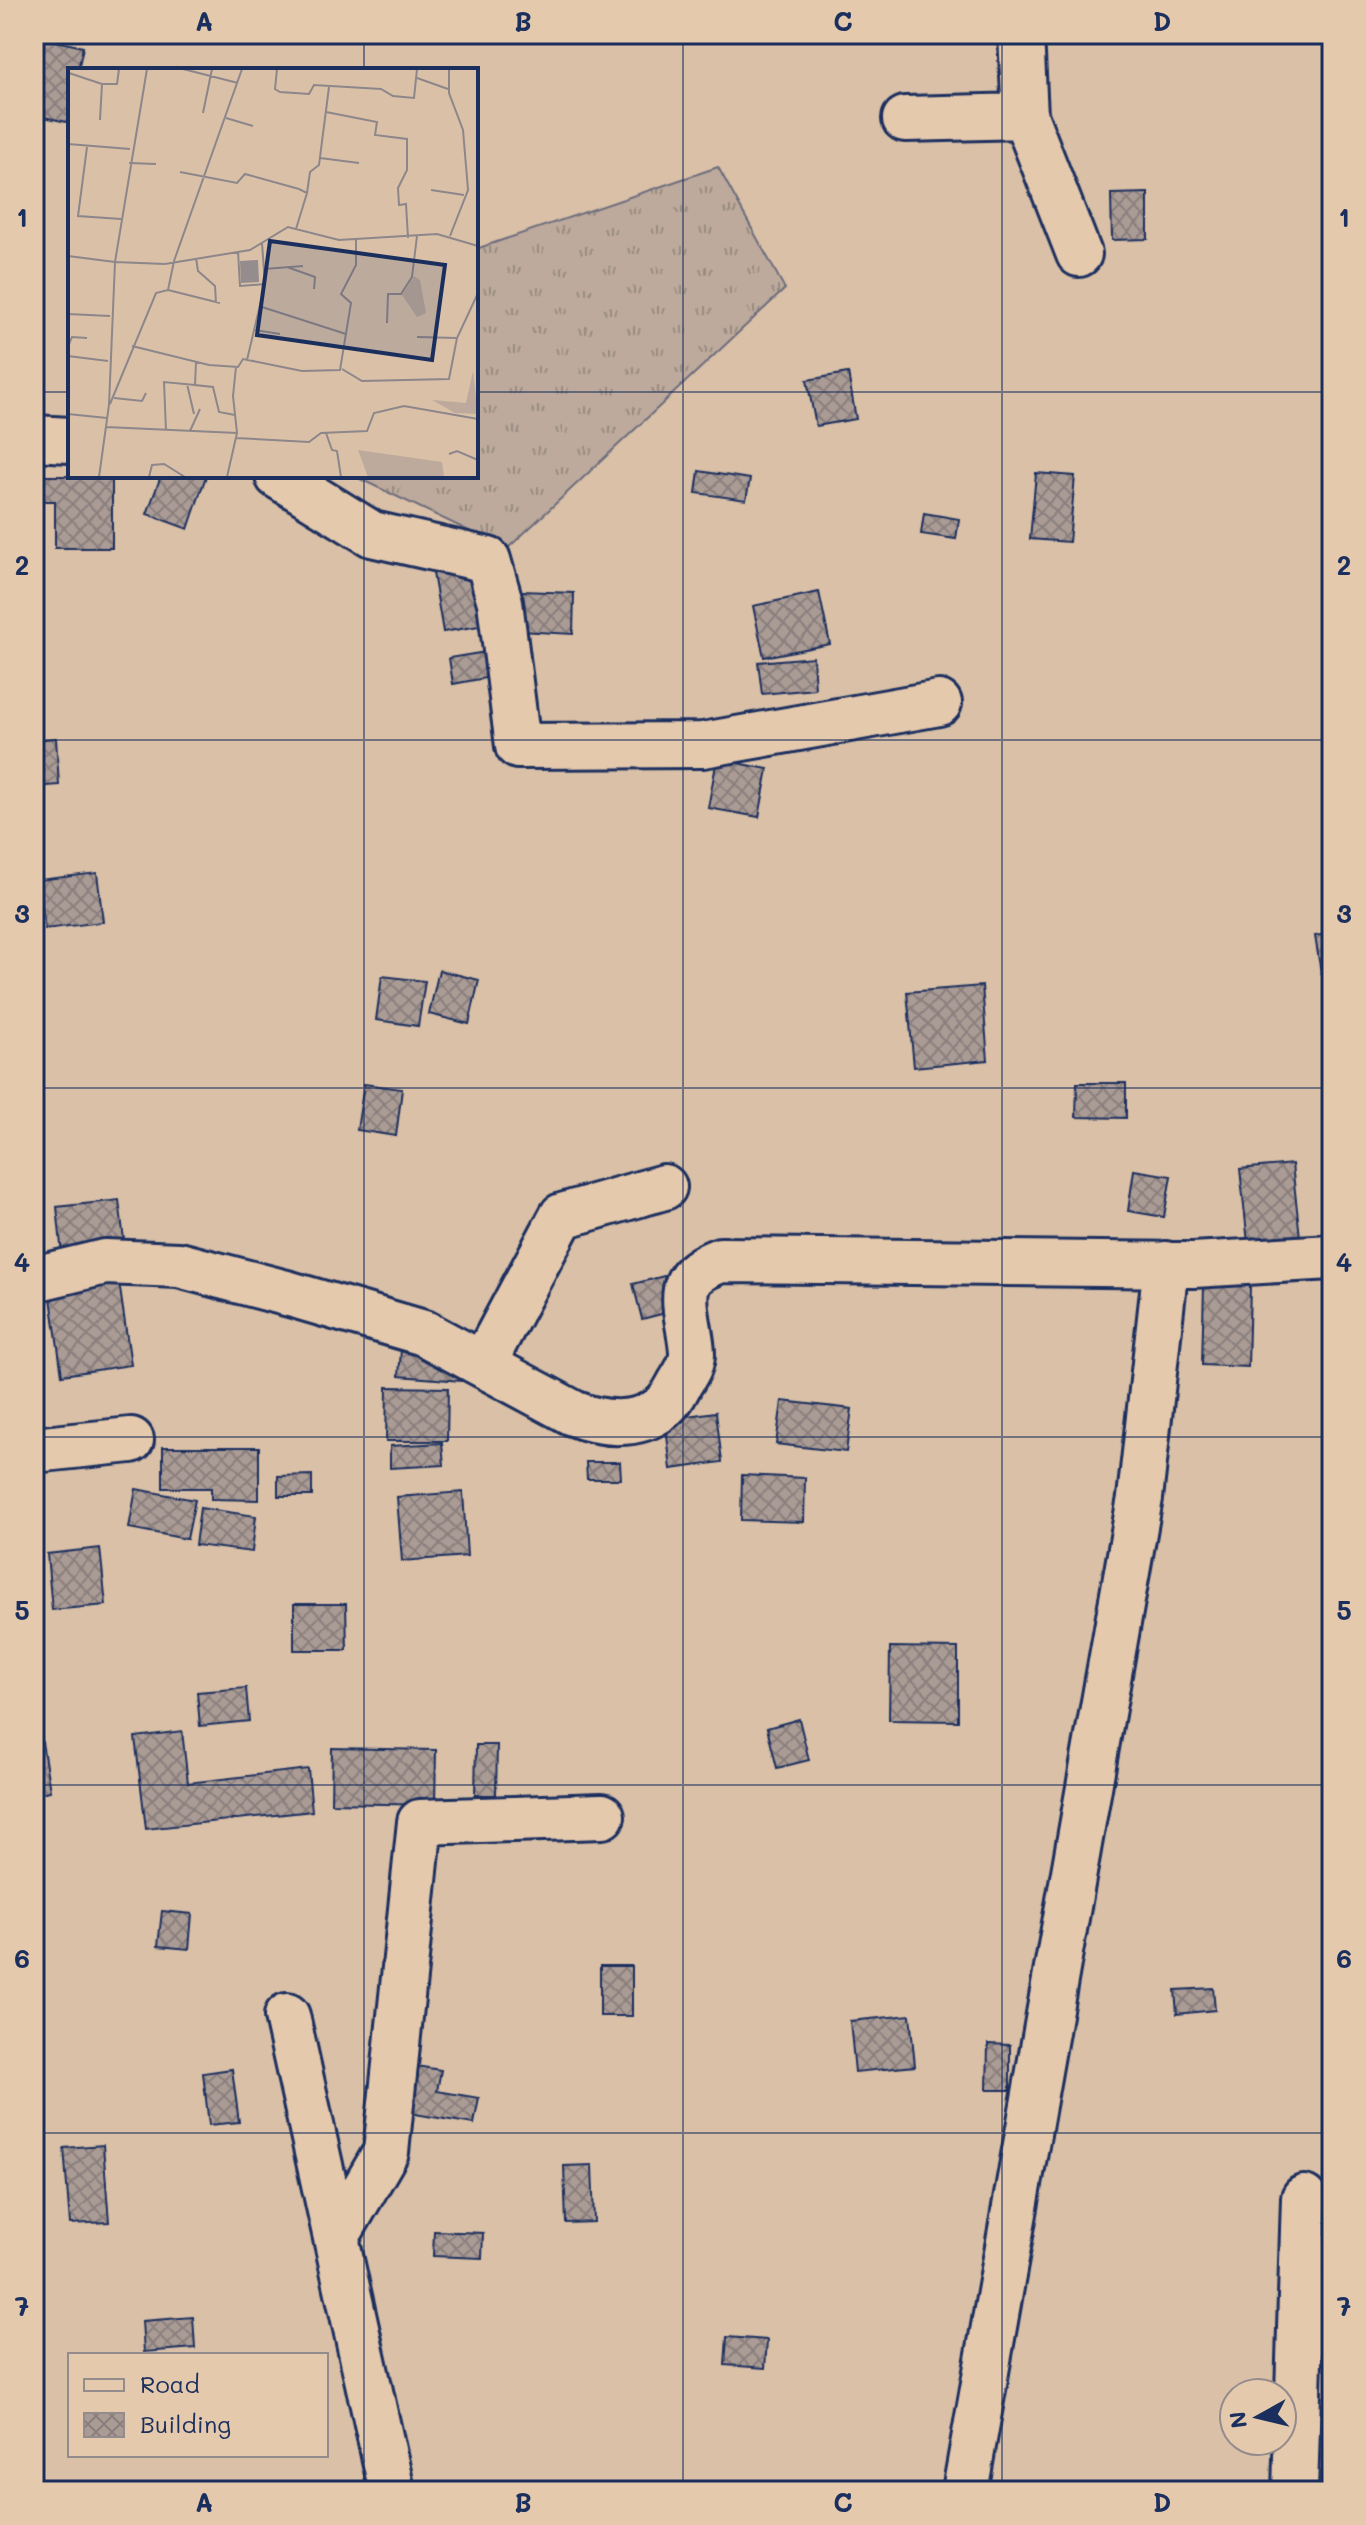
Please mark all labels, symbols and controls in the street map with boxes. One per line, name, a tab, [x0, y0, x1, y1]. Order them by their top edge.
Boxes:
text: A	[195, 4, 213, 38]
text: B	[514, 4, 532, 38]
text: C	[833, 4, 853, 38]
text: D	[1153, 4, 1171, 38]
inset map	[68, 68, 478, 478]
text: 1	[16, 200, 28, 234]
text: 1	[1338, 200, 1350, 234]
text: 2	[15, 548, 29, 582]
text: 2	[1337, 548, 1351, 582]
text: 3	[14, 896, 30, 930]
text: 3	[1336, 896, 1352, 930]
text: 4	[14, 1245, 30, 1279]
text: 4	[1336, 1245, 1352, 1279]
text: 5	[14, 1593, 30, 1627]
text: 5	[1336, 1593, 1352, 1627]
text: 6	[14, 1941, 30, 1975]
text: 6	[1336, 1941, 1352, 1975]
text: 7	[15, 2289, 29, 2323]
text: 7	[1337, 2289, 1351, 2323]
legend	[68, 2353, 328, 2457]
text: Road	[140, 2368, 200, 2399]
north arrow	[1218, 2377, 1298, 2457]
text: Building	[140, 2408, 231, 2439]
text: N	[1222, 2410, 1253, 2430]
text: A	[195, 2485, 213, 2519]
text: B	[514, 2485, 532, 2519]
text: C	[833, 2485, 853, 2519]
text: D	[1153, 2485, 1171, 2519]

